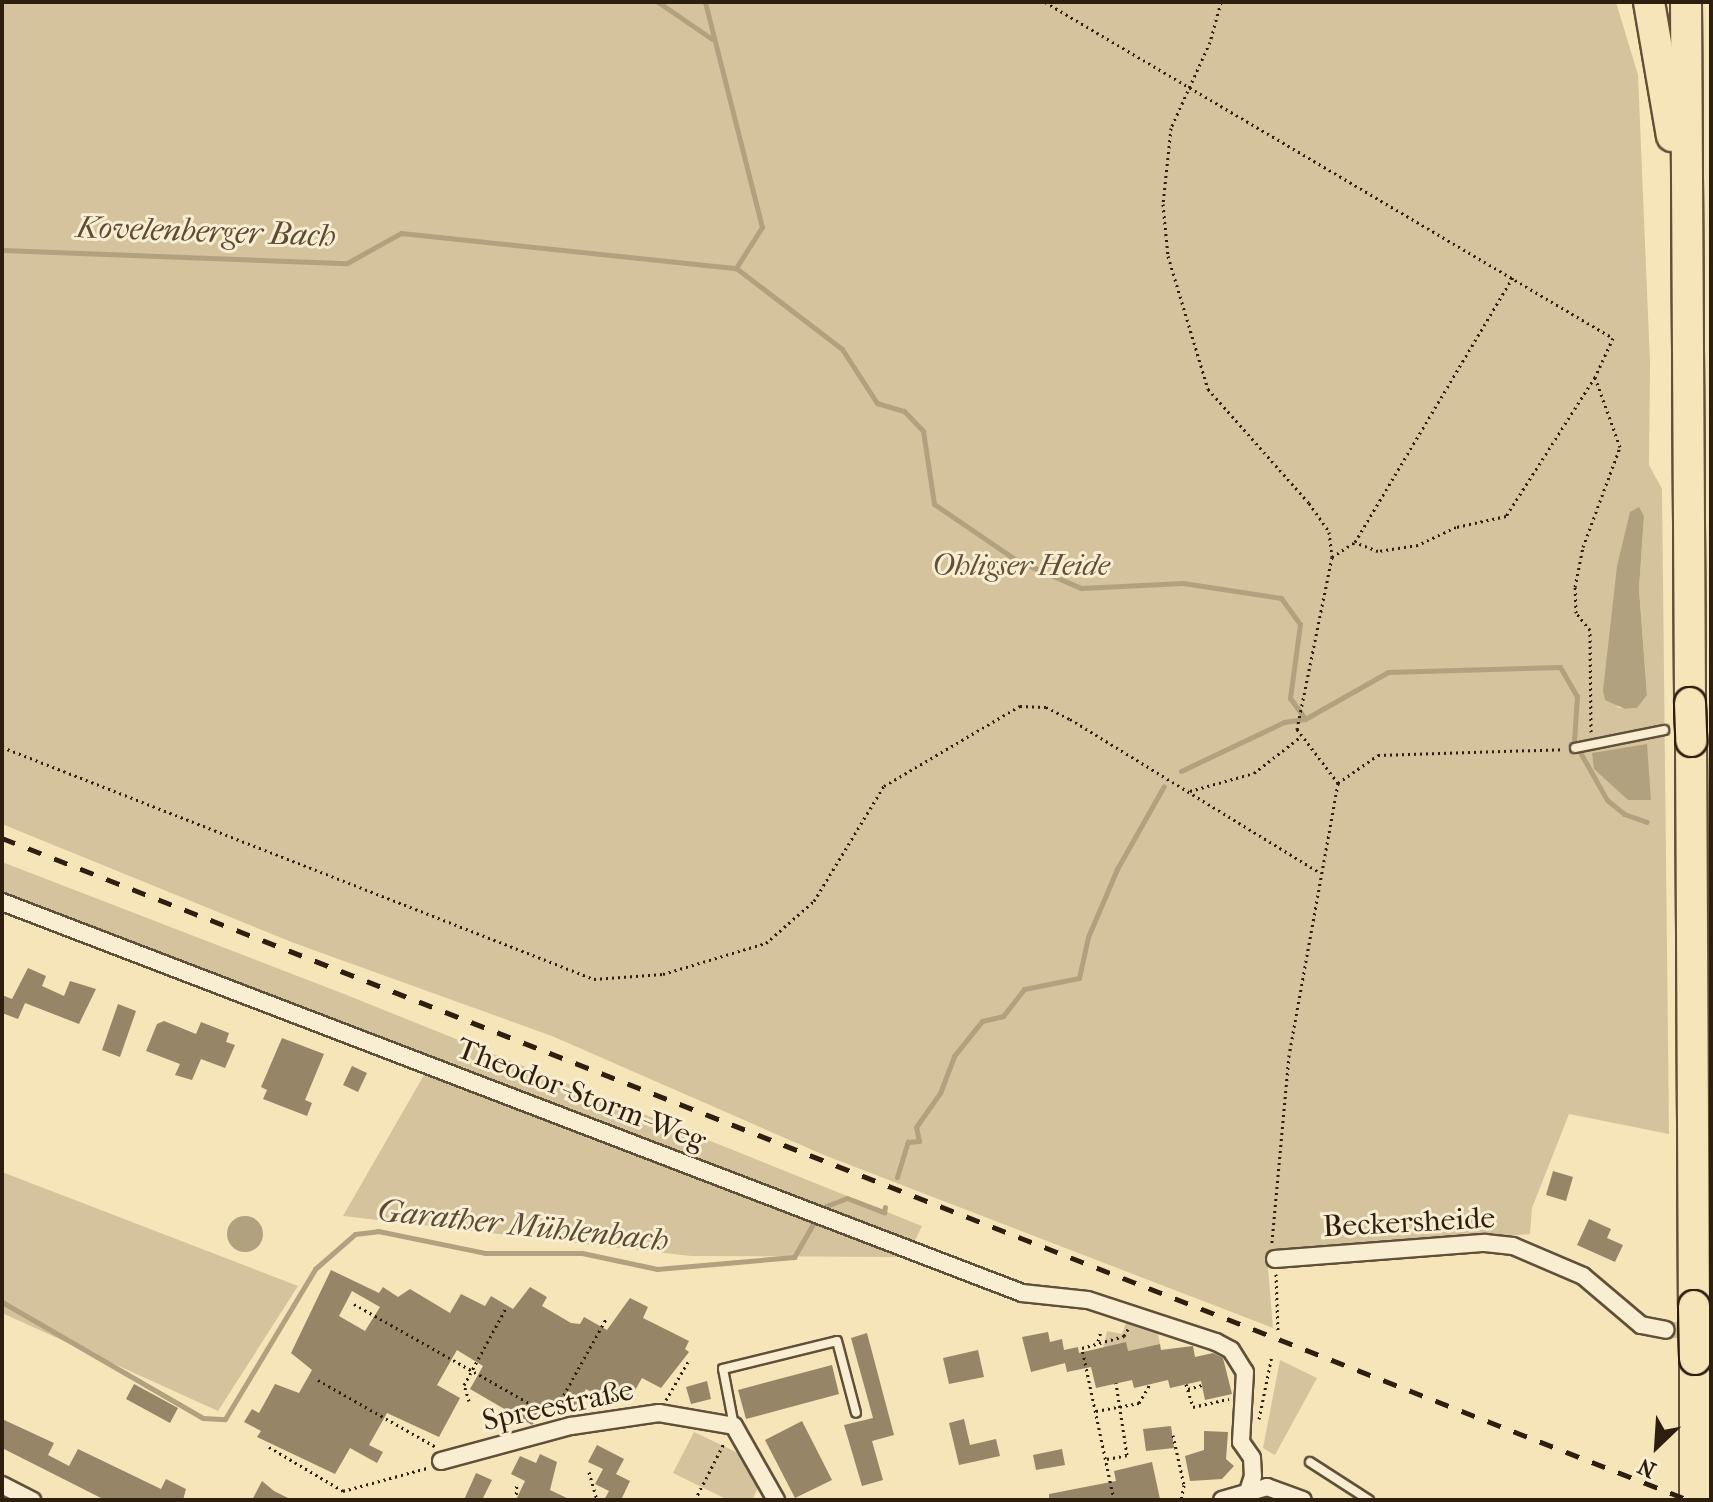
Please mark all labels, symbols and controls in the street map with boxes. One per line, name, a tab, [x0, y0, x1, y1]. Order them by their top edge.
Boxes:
water label: Kovelenberger Bach	[76, 208, 336, 256]
park label: Ohligser Heide	[932, 548, 1110, 584]
street label: Theodor-Storm-Weg	[451, 1031, 711, 1159]
water label: Garather Mühlenbach	[376, 1192, 670, 1260]
street label: Beckersheide	[1322, 1201, 1496, 1245]
street label: Spreestraße	[479, 1372, 637, 1440]
north arrow	[1617, 1406, 1697, 1486]
text: N	[1634, 1452, 1660, 1483]

